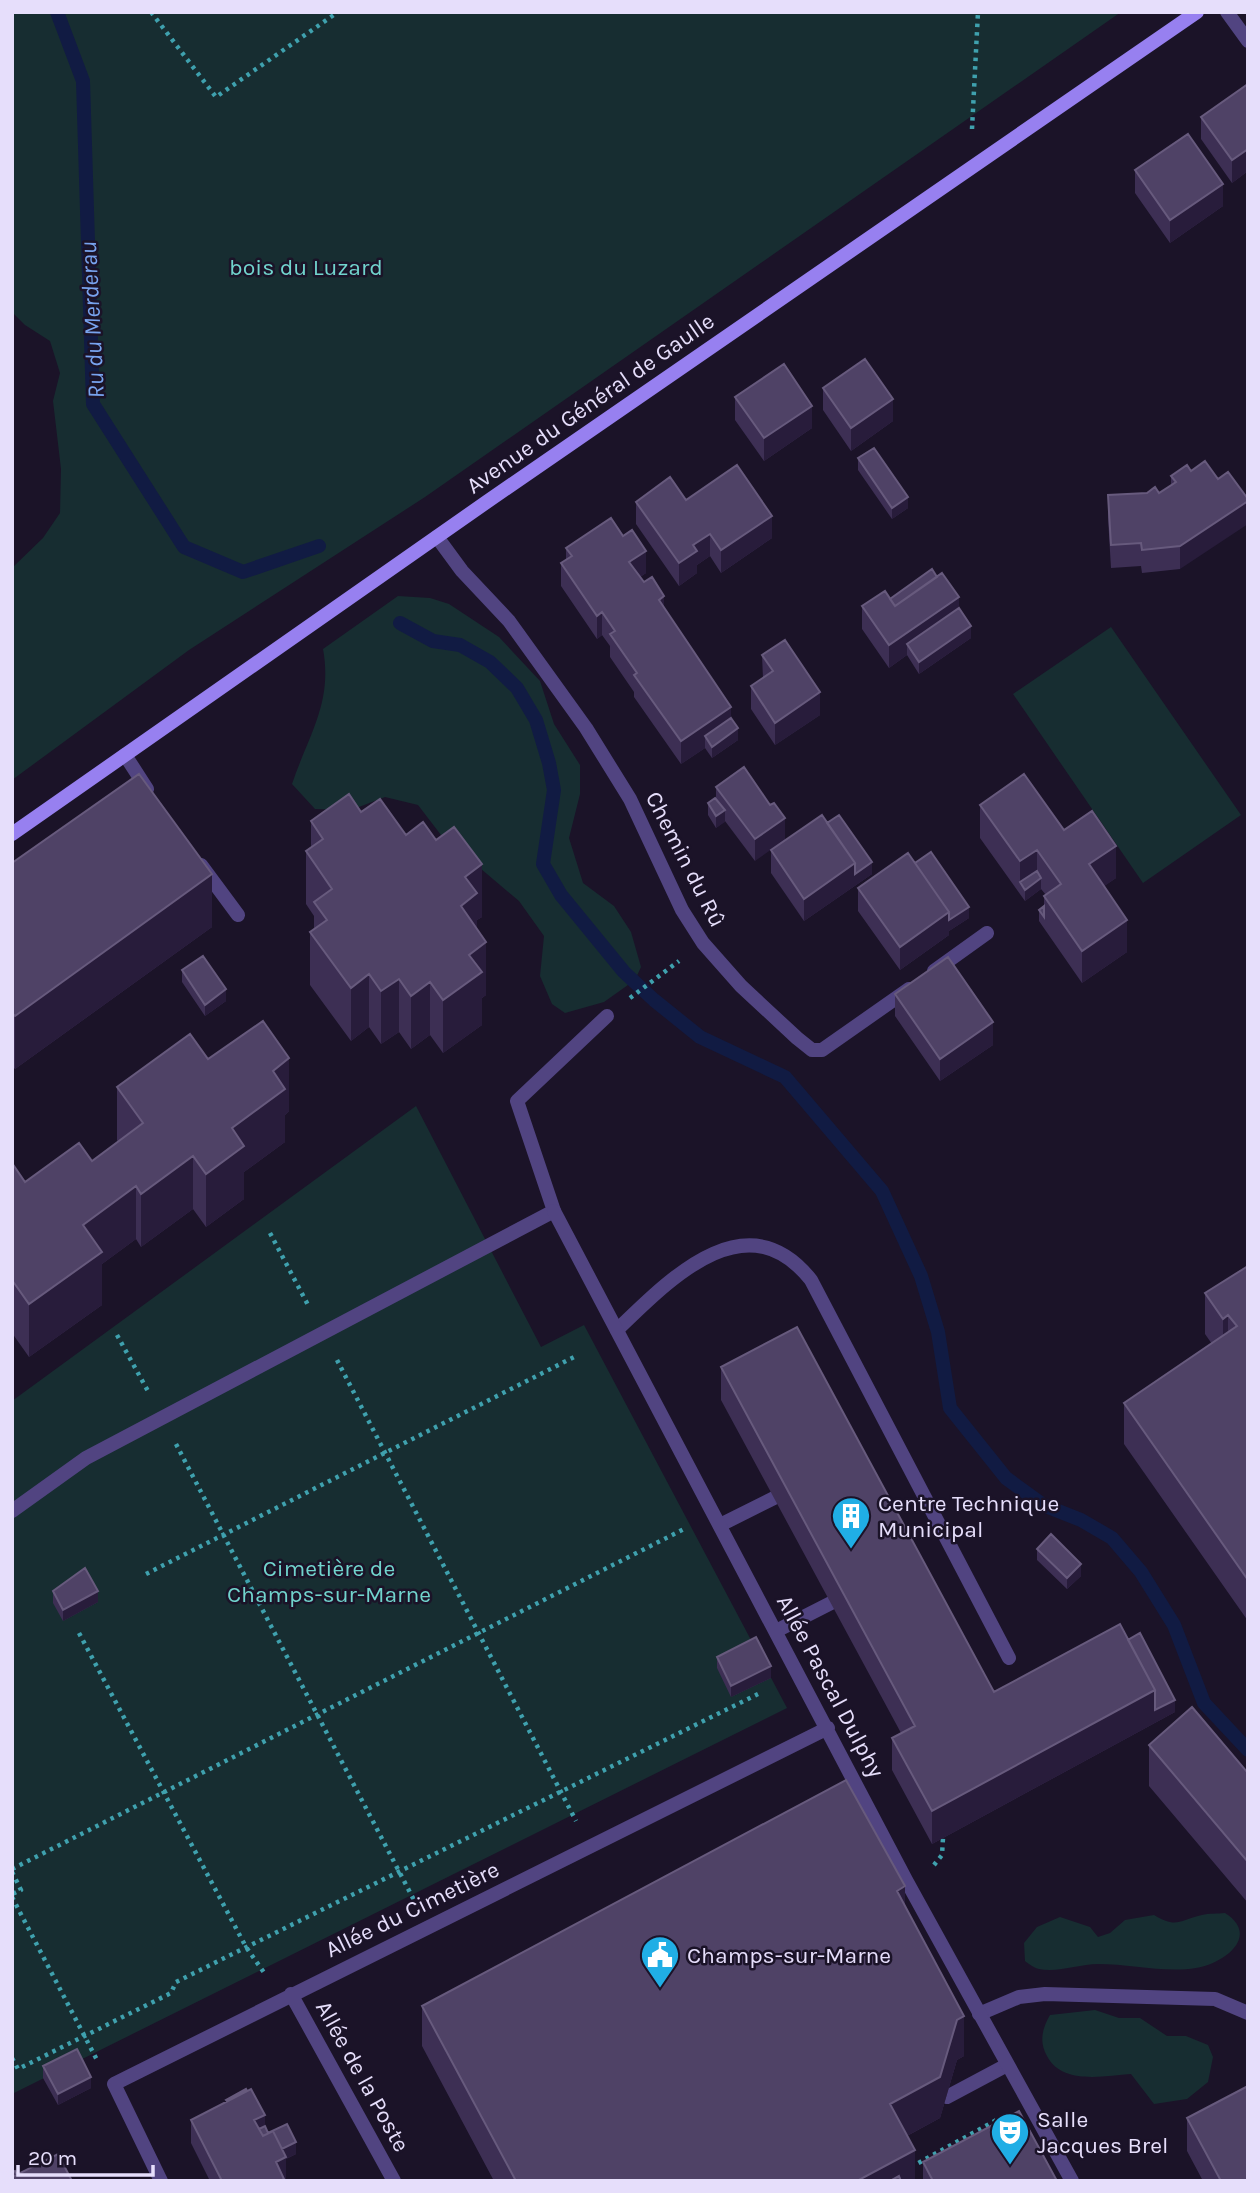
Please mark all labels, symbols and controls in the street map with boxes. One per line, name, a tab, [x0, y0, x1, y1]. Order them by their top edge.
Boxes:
water label: Ru du Merderau	[74, 241, 110, 399]
park label: bois du Luzard	[229, 254, 383, 281]
street label: Avenue du Général de Gaulle	[461, 307, 719, 499]
street label: Chemin du Rû	[640, 787, 731, 932]
place label: Centre Technique Municipal	[878, 1490, 1059, 1543]
building icon: Centre Technique Municipal	[830, 1495, 872, 1550]
park label: Cimetière de Champs-sur-Marne	[227, 1555, 431, 1608]
street label: Allée Pascal Dulphy	[771, 1590, 890, 1782]
street label: Allée du Cimetière	[321, 1856, 503, 1963]
public building icon: Champs-sur-Marne	[639, 1934, 681, 1989]
place label: Champs-sur-Marne	[687, 1942, 891, 1969]
street label: Allée de la Poste	[310, 1996, 415, 2156]
place label: Salle Jacques Brel	[1037, 2106, 1168, 2159]
theatre icon: Salle Jacques Brel	[989, 2111, 1031, 2166]
scale bar	[18, 2134, 152, 2178]
text: 20 m	[28, 2146, 77, 2170]

